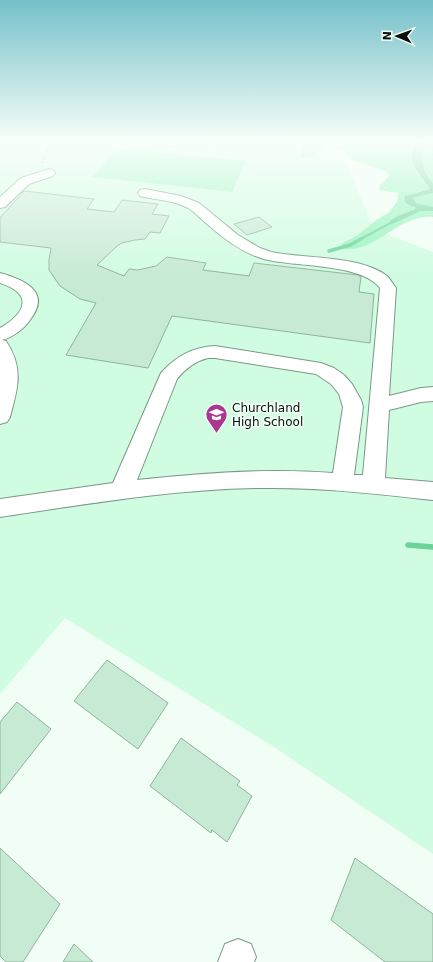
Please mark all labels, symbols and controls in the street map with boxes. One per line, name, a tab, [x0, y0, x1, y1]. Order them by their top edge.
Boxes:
north arrow	[377, 16, 417, 56]
text: N	[381, 31, 394, 41]
place label: Churchland High School	[232, 401, 303, 429]
school or university icon: Churchland High School	[203, 402, 229, 435]

